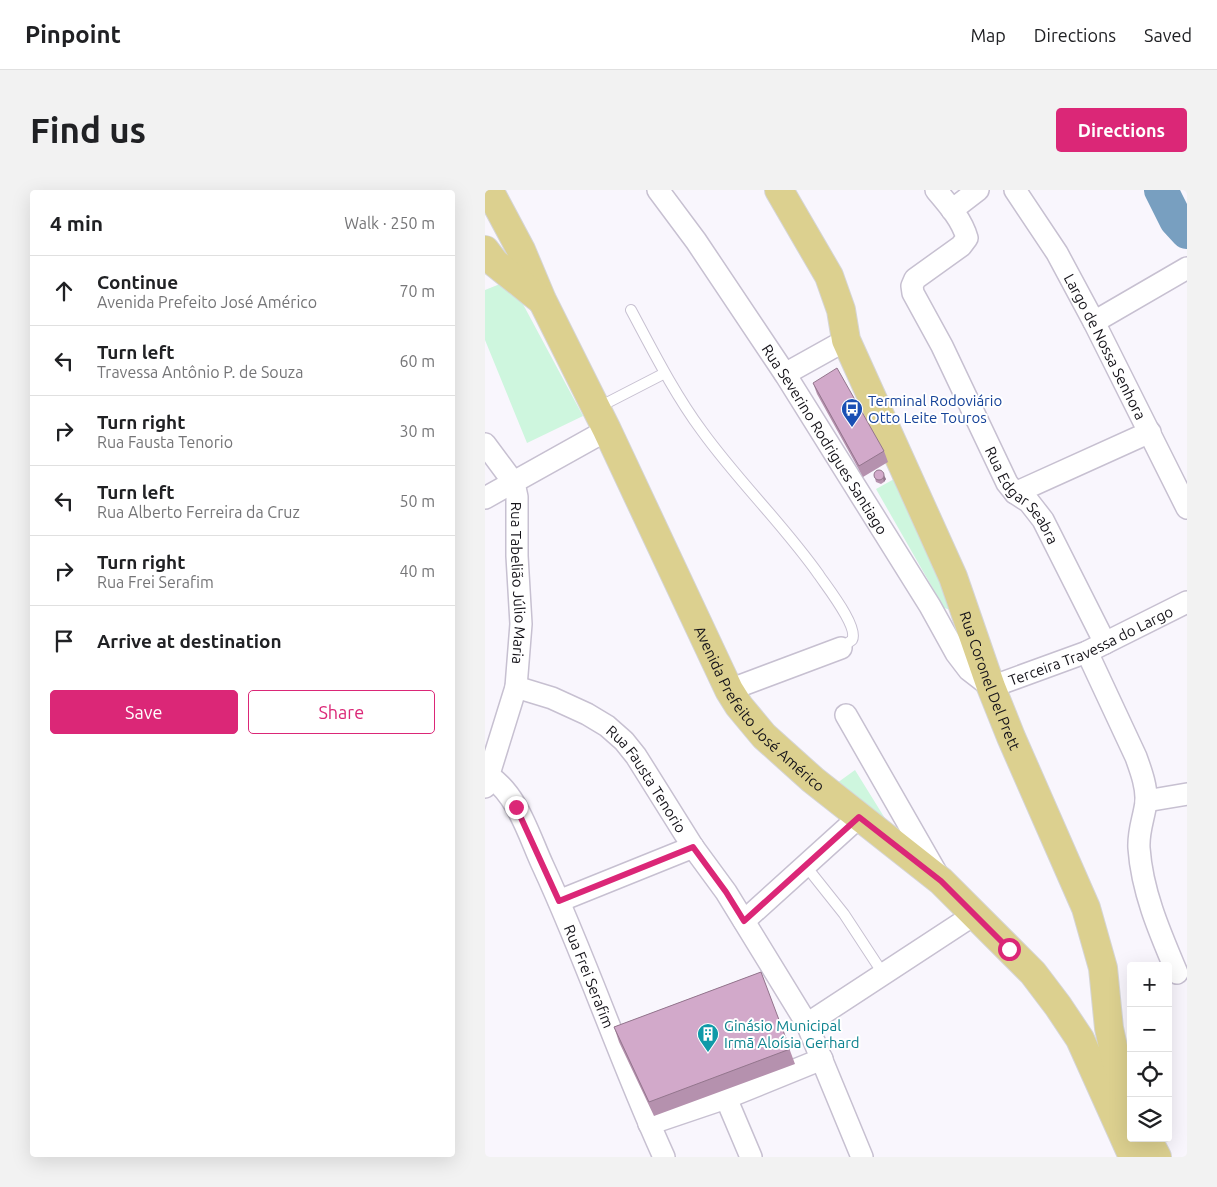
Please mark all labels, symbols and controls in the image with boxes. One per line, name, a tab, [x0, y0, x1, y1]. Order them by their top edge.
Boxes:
text: Pinpoint	[25, 21, 121, 48]
text: Map	[970, 25, 1006, 45]
text: Directions	[1034, 25, 1116, 45]
text: Saved	[1144, 25, 1192, 45]
button: Directions	[1056, 108, 1187, 152]
text: Find us	[30, 110, 146, 150]
text: 4 min	[50, 211, 103, 235]
text: Walk · 250 m	[344, 214, 435, 232]
text: Continue	[97, 271, 178, 293]
street label: Largo de Nossa Senhora	[1061, 271, 1150, 422]
icon: ahead	[50, 277, 78, 305]
text: 70 m	[399, 282, 435, 300]
text: Avenida Prefeito José Américo	[97, 293, 317, 311]
text: Turn left	[97, 341, 175, 363]
street label: Rua Severino Rodrigues Santiago	[759, 341, 891, 537]
icon: left	[50, 347, 78, 375]
text: 60 m	[399, 352, 435, 370]
text: Travessa Antônio P. de Souza	[97, 363, 303, 381]
place label: Terminal Rodoviário Otto Leite Touros	[868, 392, 1002, 426]
bus stop icon: Terminal Rodoviário Otto Leite Touros	[840, 397, 864, 428]
text: Turn right	[97, 411, 185, 433]
icon: right	[50, 417, 78, 445]
text: 30 m	[399, 422, 435, 440]
text: Rua Fausta Tenorio	[97, 433, 233, 451]
street label: Rua Edgar Seabra	[982, 443, 1062, 547]
text: Turn left	[97, 481, 175, 503]
icon: left	[50, 487, 78, 515]
text: 50 m	[399, 492, 435, 510]
street label: Rua Tabelião Júlio Maria	[508, 502, 530, 665]
text: Rua Alberto Ferreira da Cruz	[97, 503, 300, 521]
text: Turn right	[97, 551, 185, 573]
icon: right	[50, 557, 78, 585]
text: 40 m	[399, 562, 435, 580]
text: Rua Frei Serafim	[97, 573, 214, 591]
street label: Terceira Travessa do Largo	[1006, 602, 1175, 688]
street label: Rua Coronel Del Prett	[957, 609, 1024, 753]
street label: Avenida Prefeito José Américo	[692, 623, 828, 795]
icon: arrive	[50, 627, 78, 655]
text: Arrive at destination	[97, 630, 282, 652]
button: Save	[50, 690, 238, 734]
button: Share	[248, 690, 435, 734]
street label: Rua Fausta Tenorio	[603, 721, 690, 836]
route end	[505, 796, 528, 819]
street label: Rua Frei Serafim	[561, 922, 618, 1030]
route start	[998, 938, 1021, 961]
map controls	[1127, 962, 1172, 1142]
button: +	[1127, 962, 1172, 1007]
button: −	[1127, 1007, 1172, 1052]
place label: Ginásio Municipal Irmã Aloísia Gerhard	[724, 1017, 860, 1051]
building icon: Ginásio Municipal Irmã Aloísia Gerhard	[696, 1022, 720, 1053]
button: locate	[1127, 1052, 1172, 1097]
button: layers	[1127, 1097, 1172, 1142]

